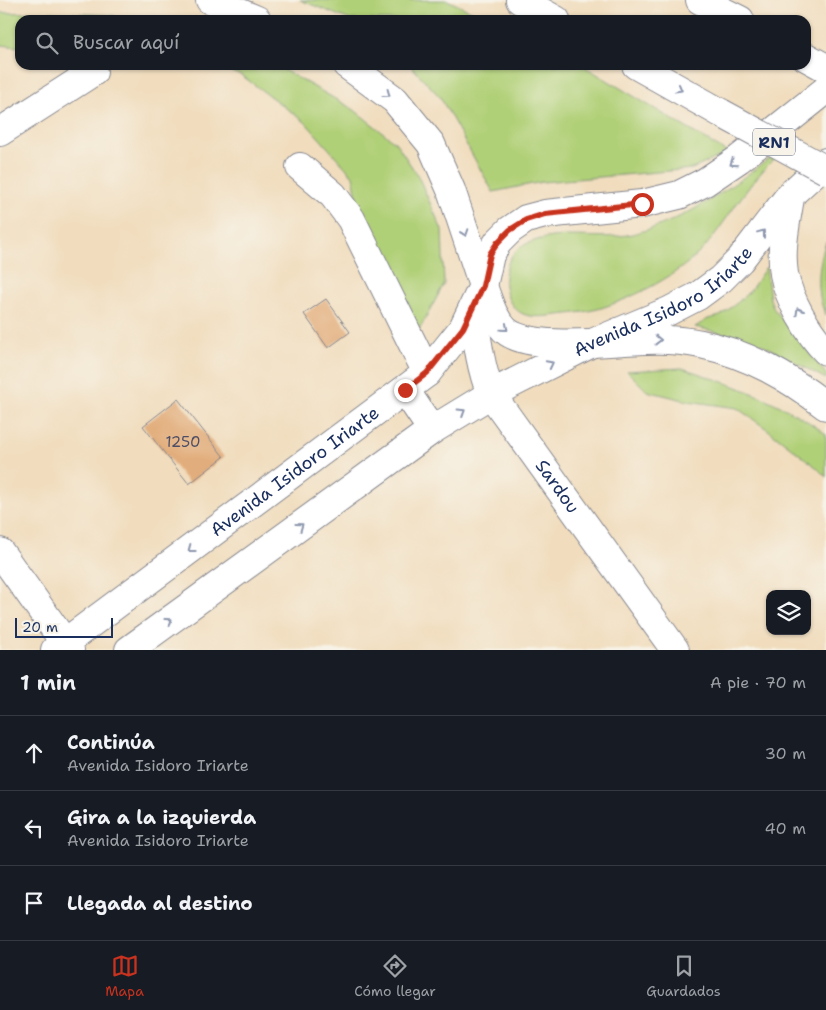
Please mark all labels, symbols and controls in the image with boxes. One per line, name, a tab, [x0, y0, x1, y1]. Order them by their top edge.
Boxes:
search box	[15, 15, 811, 70]
icon: search	[33, 29, 61, 57]
text: Buscar aquí	[73, 30, 179, 55]
one-way arrow	[673, 83, 682, 93]
one-way arrow	[381, 88, 390, 96]
road number: RN1	[753, 128, 795, 156]
one-way arrow	[729, 157, 738, 166]
route start	[631, 193, 654, 216]
one-way arrow	[459, 228, 469, 236]
one-way arrow	[756, 230, 764, 239]
street label: Avenida Isidoro Iriarte	[570, 242, 758, 362]
one-way arrow	[795, 308, 805, 317]
one-way arrow	[500, 323, 509, 332]
one-way arrow	[654, 335, 662, 345]
one-way arrow	[545, 360, 554, 370]
route end	[394, 379, 417, 402]
street label: Avenida Isidoro Iriarte	[206, 401, 384, 542]
one-way arrow	[456, 409, 465, 419]
house number: 1250	[165, 432, 201, 452]
street label: Sardou	[530, 455, 585, 518]
one-way arrow	[294, 523, 304, 532]
one-way arrow	[187, 543, 197, 552]
map controls	[766, 590, 811, 635]
button: layers	[766, 590, 811, 635]
scale bar	[15, 615, 112, 638]
text: 20 m	[22, 618, 58, 636]
one-way arrow	[163, 619, 172, 627]
text: 1 min	[20, 669, 76, 697]
text: A pie · 70 m	[710, 672, 806, 693]
text: Continúa	[67, 730, 155, 755]
icon: ahead	[20, 739, 48, 767]
text: 30 m	[765, 743, 806, 764]
text: Avenida Isidoro Iriarte	[67, 755, 249, 776]
text: Gira a la izquierda	[67, 805, 256, 830]
icon: left	[20, 814, 48, 842]
text: 40 m	[764, 818, 806, 839]
text: Avenida Isidoro Iriarte	[67, 830, 249, 851]
icon: arrive	[20, 889, 48, 917]
text: Llegada al destino	[67, 891, 253, 916]
tab: Mapa	[105, 952, 144, 1000]
tab: Cómo llegar	[354, 952, 436, 1000]
tab: Guardados	[646, 952, 721, 1000]

